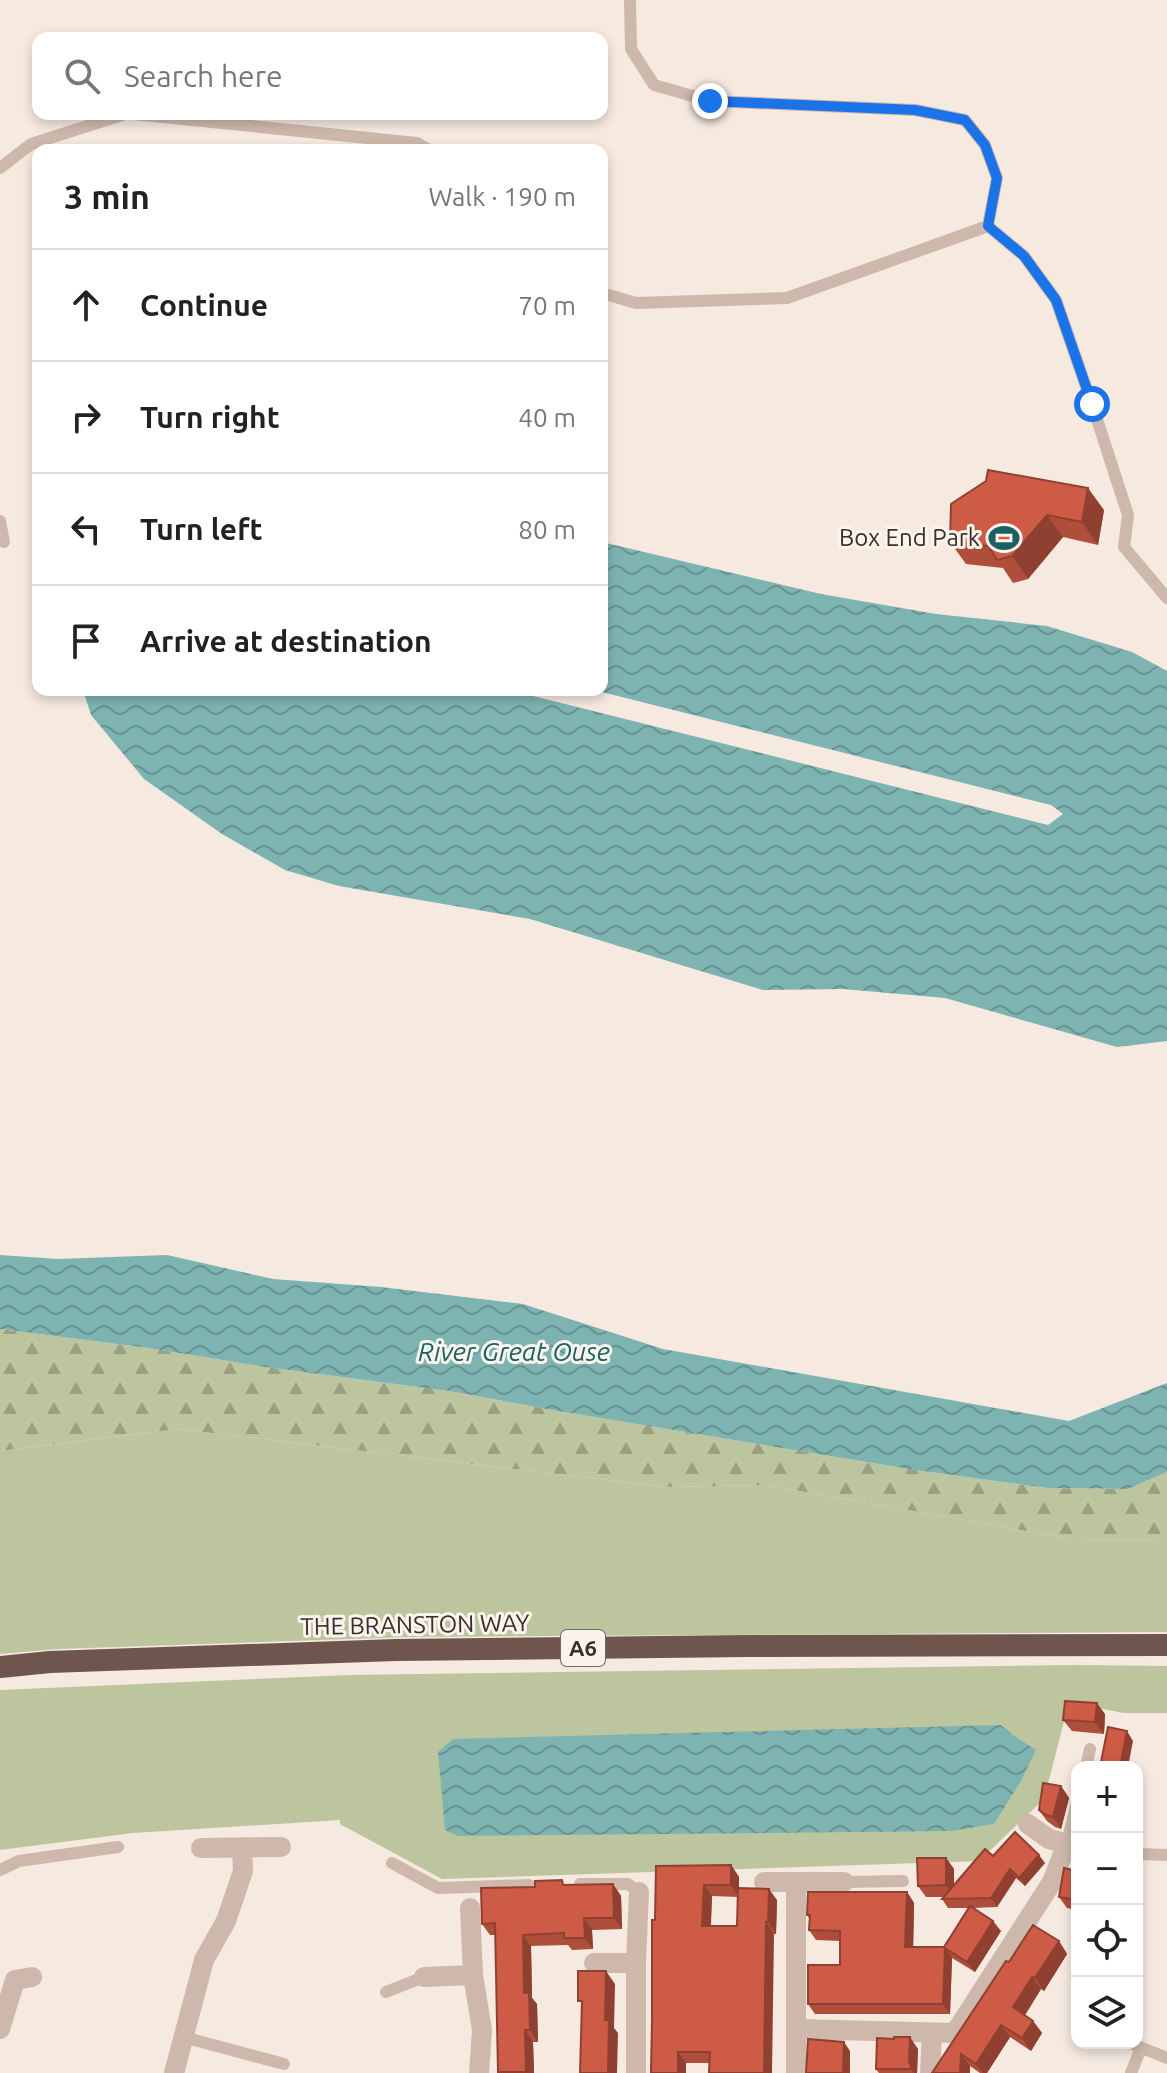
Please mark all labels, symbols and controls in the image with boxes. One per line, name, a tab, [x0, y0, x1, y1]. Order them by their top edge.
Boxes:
search box	[32, 32, 608, 120]
icon: search	[60, 54, 104, 98]
text: Search here	[124, 59, 283, 93]
route end	[692, 83, 728, 119]
text: 3 min	[64, 177, 150, 215]
text: Walk · 190 m	[428, 182, 576, 211]
icon: ahead	[64, 283, 108, 327]
text: Continue	[140, 288, 268, 322]
text: 70 m	[518, 291, 576, 320]
route start	[1074, 386, 1110, 422]
icon: right	[64, 395, 108, 439]
text: Turn right	[140, 400, 280, 434]
text: 40 m	[518, 403, 576, 432]
icon: left	[64, 507, 108, 551]
text: Turn left	[140, 512, 262, 546]
text: 80 m	[518, 515, 576, 544]
sports icon: Box End Park	[987, 521, 1021, 555]
place label: Box End Park	[839, 524, 980, 551]
icon: arrive	[64, 619, 108, 663]
text: Arrive at destination	[140, 624, 432, 658]
water label: River Great Ouse	[418, 1337, 610, 1366]
street label: THE BRANSTON WAY	[300, 1609, 530, 1640]
road number: A6	[561, 1630, 605, 1666]
map controls	[1071, 1761, 1143, 2049]
button: +	[1071, 1761, 1143, 1833]
button: −	[1071, 1833, 1143, 1905]
button: locate	[1071, 1905, 1143, 1977]
button: layers	[1071, 1977, 1143, 2049]

